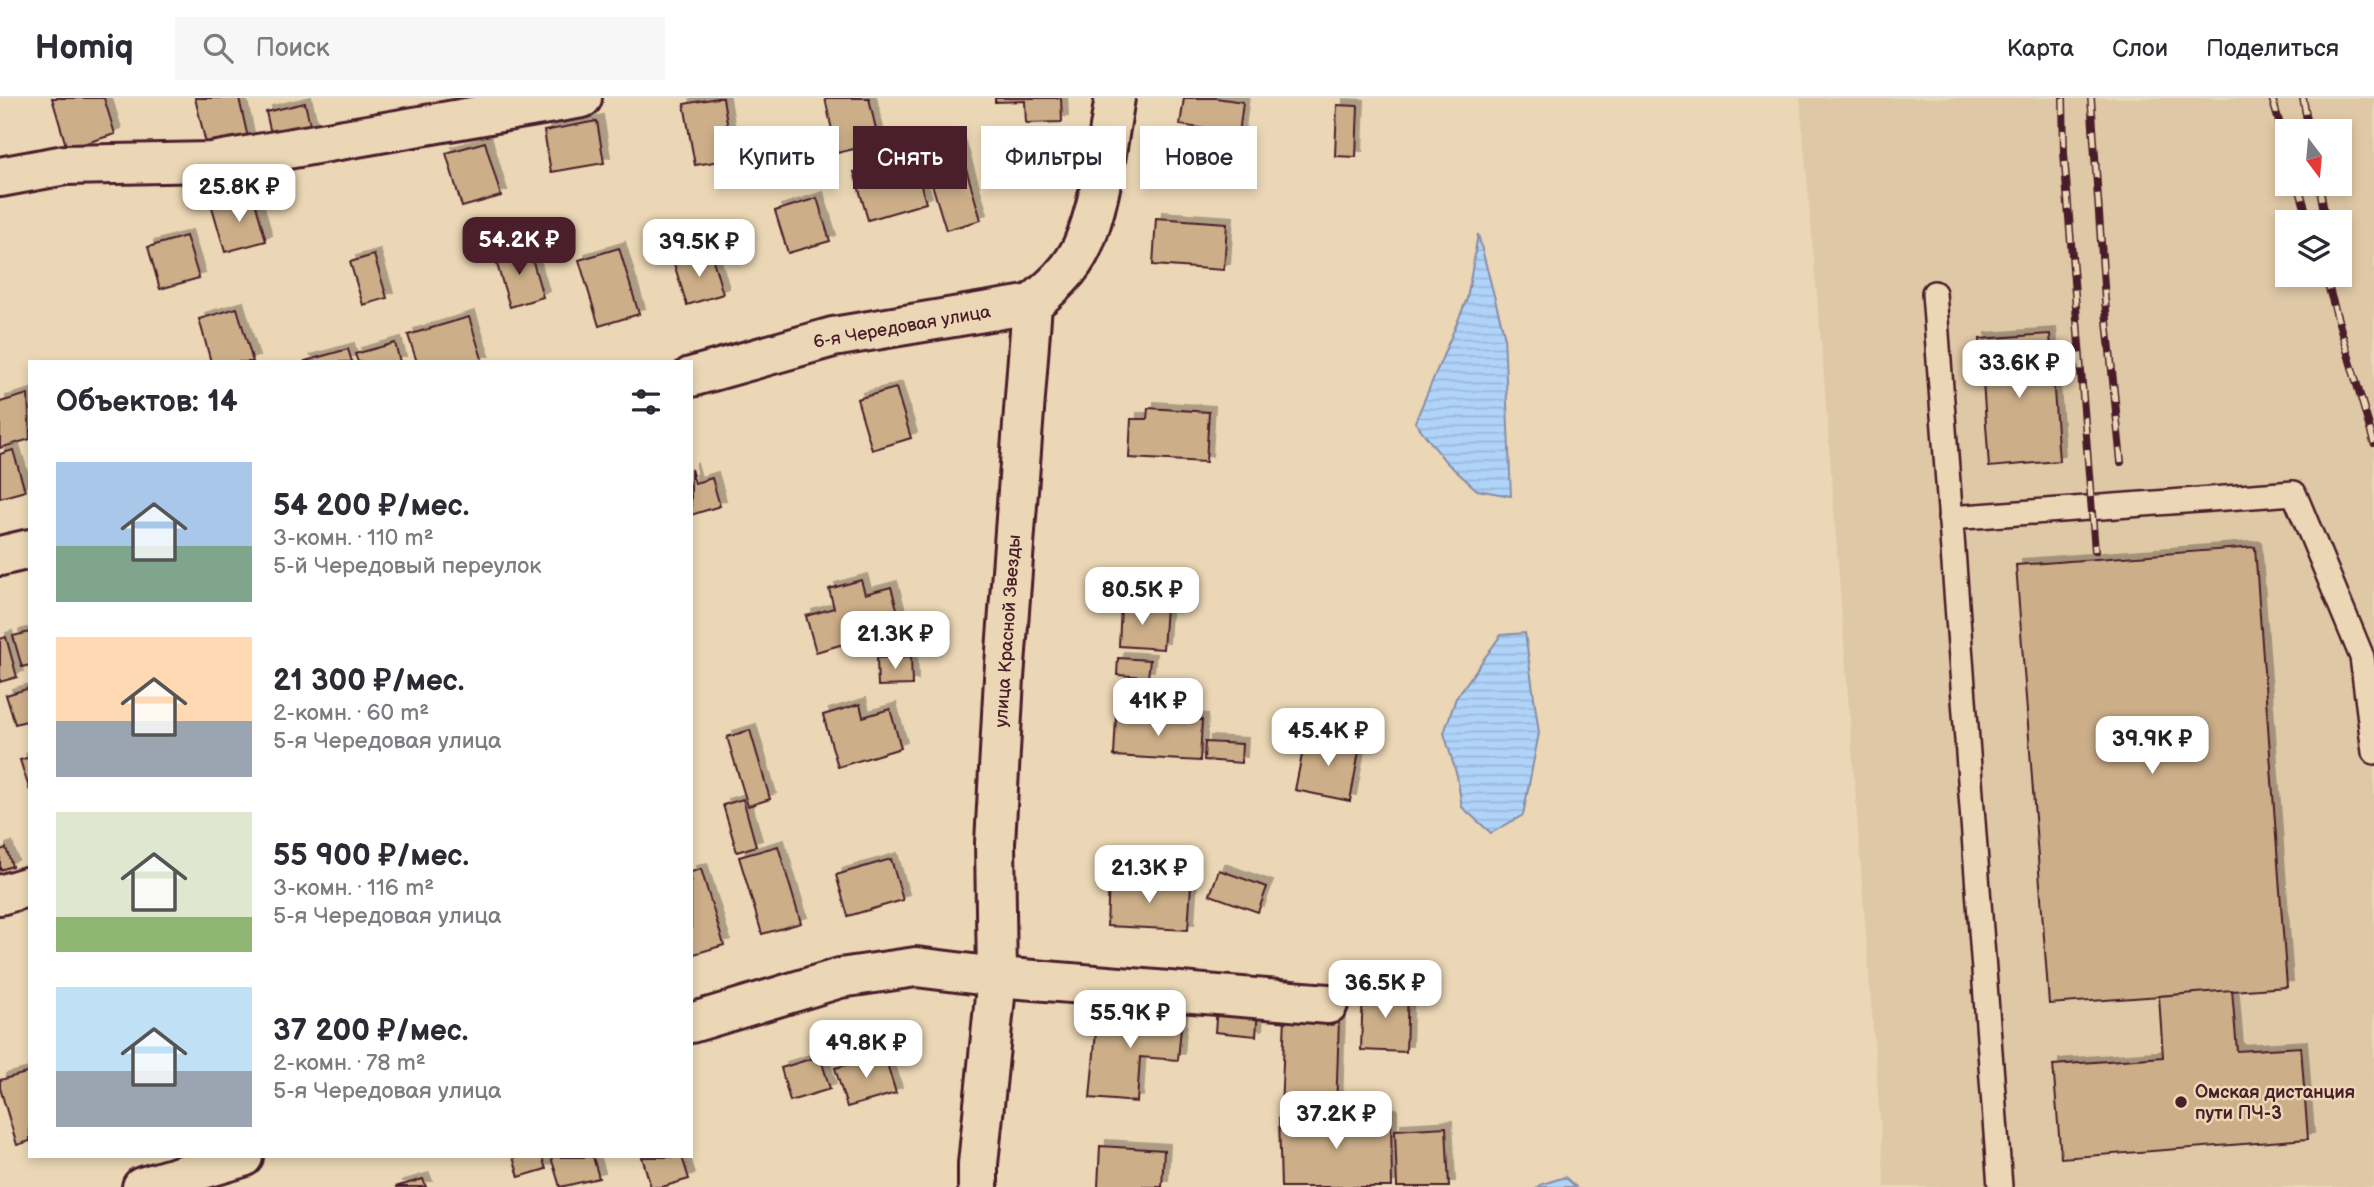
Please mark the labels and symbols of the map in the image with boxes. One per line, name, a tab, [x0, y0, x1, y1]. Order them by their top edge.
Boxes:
north arrow	[2275, 119, 2352, 196]
pin: 25.8K ₽	[174, 164, 304, 224]
pin: 54.2K ₽	[454, 218, 584, 277]
pin: 39.5K ₽	[634, 220, 764, 279]
street label: 6-я Чередовая улица	[812, 301, 993, 353]
pin: 33.6K ₽	[1954, 341, 2084, 400]
street label: улица Красной Звезды	[991, 534, 1025, 728]
pin: 80.5K ₽	[1077, 568, 1207, 627]
pin: 21.3K ₽	[830, 612, 960, 671]
pin: 41K ₽	[1109, 678, 1207, 738]
pin: 45.4K ₽	[1263, 708, 1393, 768]
pin: 39.9K ₽	[2087, 716, 2217, 776]
pin: 21.3K ₽	[1084, 846, 1214, 905]
pin: 36.5K ₽	[1320, 960, 1450, 1020]
pin: 55.9K ₽	[1065, 990, 1195, 1050]
pin: 49.8K ₽	[801, 1020, 931, 1080]
place label: Омская дистанция пути ПЧ-3	[2195, 1082, 2355, 1124]
pin: 37.2K ₽	[1271, 1091, 1401, 1151]
marker: Омская дистанция пути ПЧ-3	[2173, 1094, 2189, 1110]

